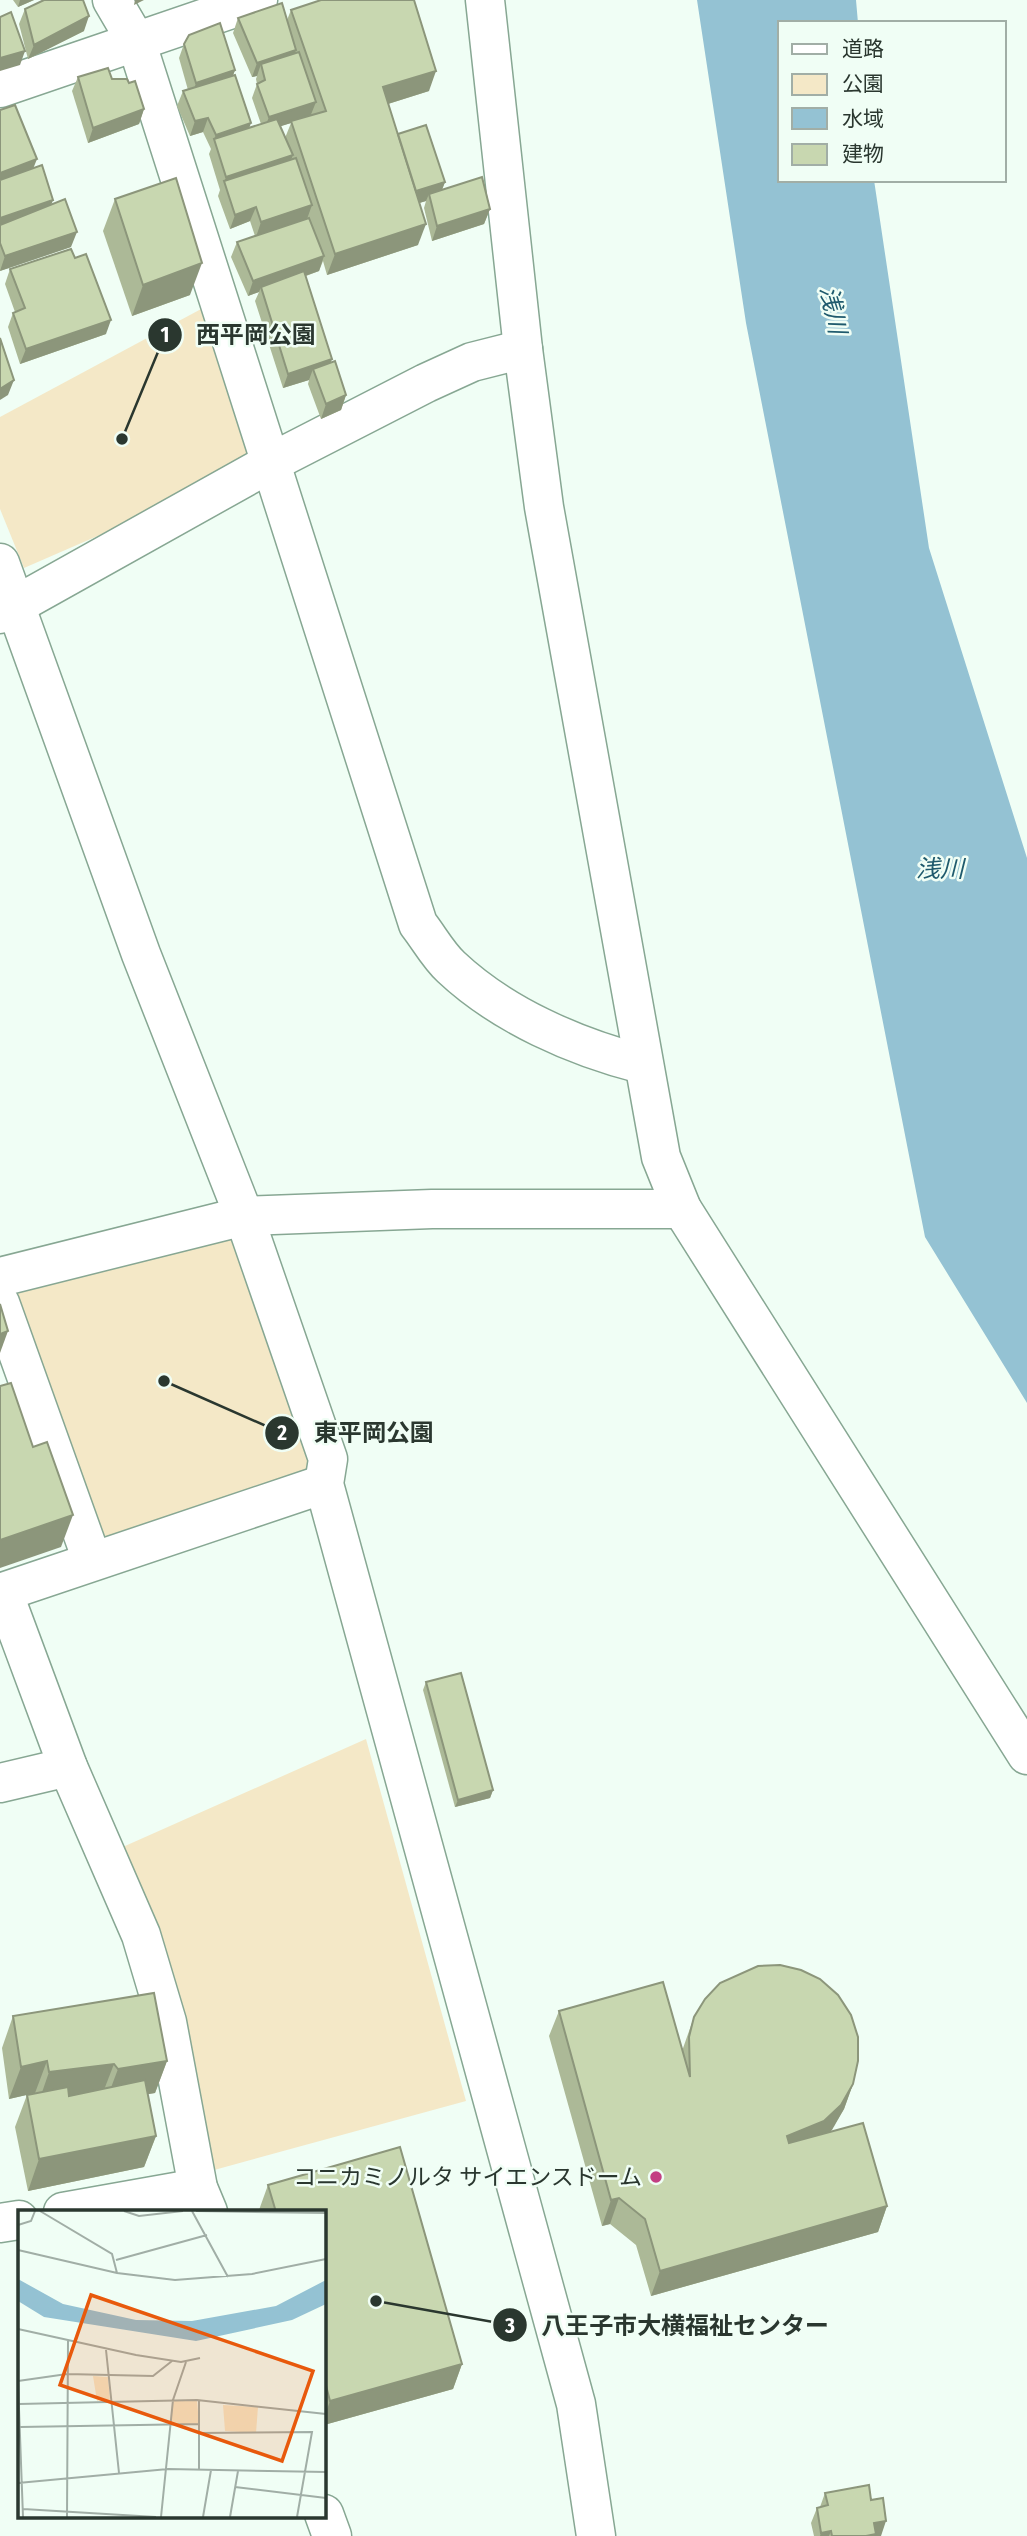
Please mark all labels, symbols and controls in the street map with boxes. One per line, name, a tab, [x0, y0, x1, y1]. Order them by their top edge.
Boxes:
legend	[778, 21, 1006, 182]
text: 道路	[842, 36, 884, 62]
text: 公園	[842, 71, 884, 97]
text: 水域	[842, 106, 884, 132]
text: 建物	[842, 141, 884, 167]
water label: 浅川	[814, 284, 852, 339]
callout: 西平岡公園	[147, 312, 330, 357]
text: 西平岡公園	[196, 321, 316, 349]
text: 1	[161, 322, 169, 348]
water label: 浅川	[916, 855, 967, 883]
callout: 東平岡公園	[265, 1410, 448, 1455]
text: 東平岡公園	[314, 1419, 434, 1447]
text: 2	[276, 1420, 287, 1446]
place label: コニカミノルタ サイエンスドーム	[293, 2163, 642, 2191]
marker: コニカミノルタ サイエンスドーム	[648, 2169, 664, 2185]
inset map	[18, 2210, 326, 2518]
callout: 八王子市大横福祉センター	[492, 2303, 843, 2348]
text: 八王子市大横福祉センター	[541, 2312, 829, 2340]
text: 3	[504, 2313, 515, 2339]

